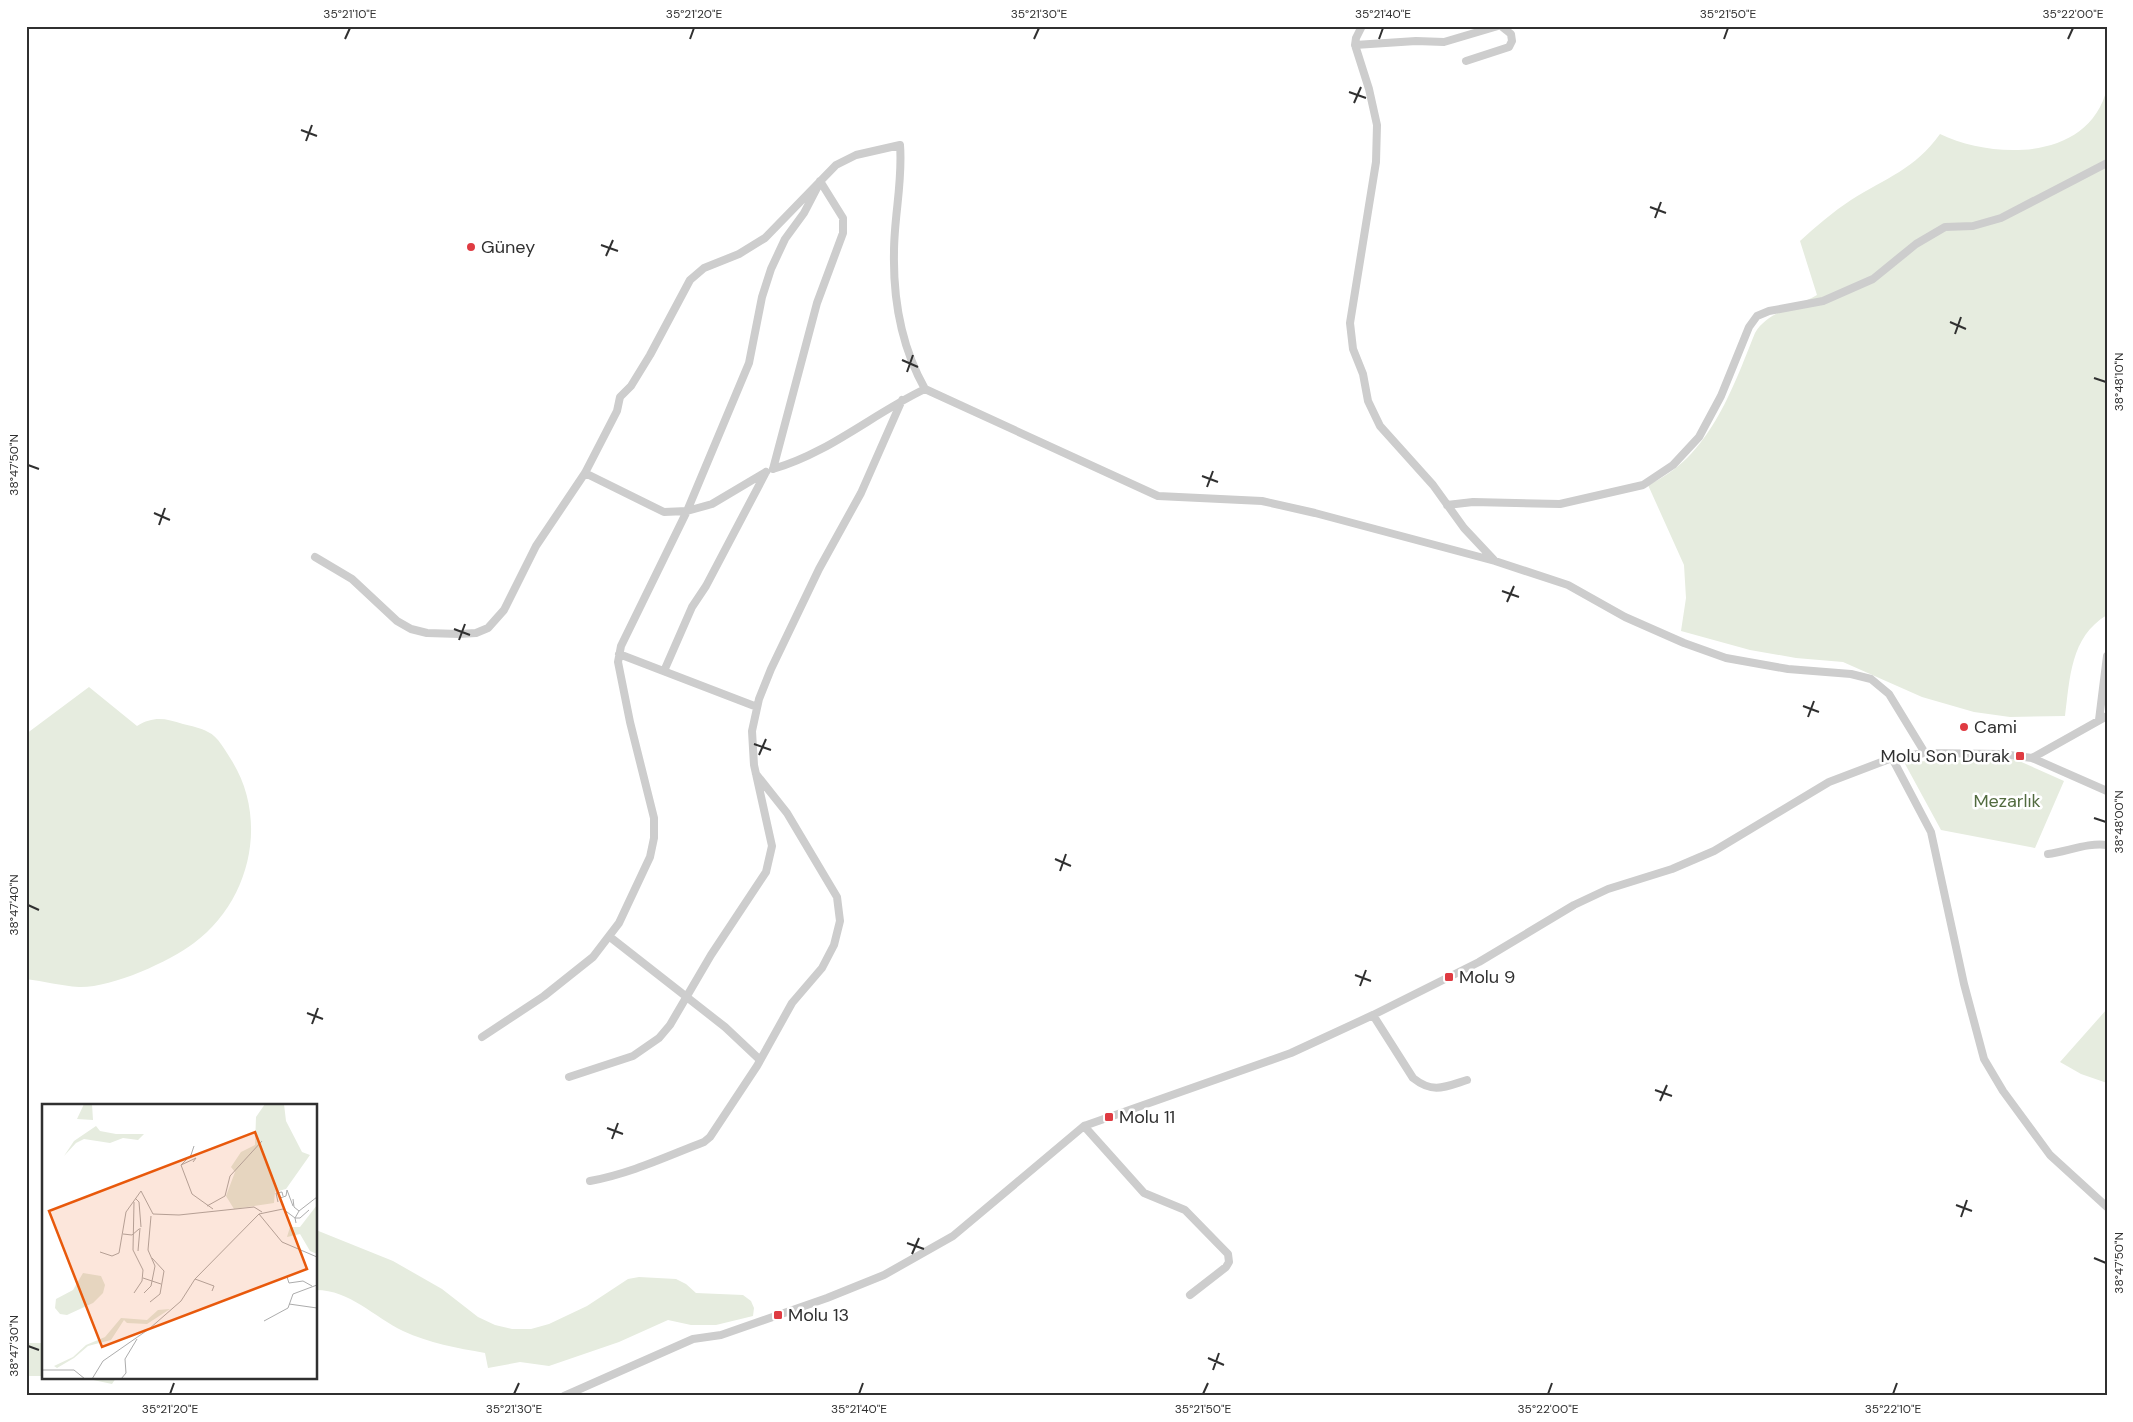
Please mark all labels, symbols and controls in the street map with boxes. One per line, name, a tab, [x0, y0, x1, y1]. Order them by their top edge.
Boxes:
text: 35°21'10"E	[323, 6, 377, 22]
text: 35°21'20"E	[666, 6, 722, 22]
text: 35°21'30"E	[1011, 6, 1068, 22]
text: 35°21'40"E	[1355, 6, 1411, 22]
text: 35°21'50"E	[1700, 6, 1756, 22]
text: 35°22'00"E	[2043, 6, 2104, 22]
place label: Güney	[481, 235, 535, 259]
marker: Güney	[465, 241, 477, 253]
text: 38°48'10"N	[2111, 353, 2127, 411]
text: 38°47'50"N	[6, 434, 22, 496]
place label: Cami	[1974, 715, 2017, 739]
marker: Cami	[1958, 721, 1970, 733]
place label: Molu Son Durak	[1881, 744, 2010, 768]
marker: Molu Son Durak	[2014, 750, 2026, 762]
park label: Mezarlık	[1973, 789, 2041, 813]
text: 38°48'00"N	[2111, 790, 2127, 854]
text: 38°47'40"N	[6, 874, 22, 936]
place label: Molu 9	[1459, 965, 1515, 989]
marker: Molu 9	[1443, 971, 1455, 983]
inset map	[42, 1104, 318, 1380]
place label: Molu 11	[1119, 1105, 1175, 1129]
marker: Molu 11	[1103, 1111, 1115, 1123]
text: 38°47'50"N	[2111, 1232, 2127, 1294]
place label: Molu 13	[788, 1303, 849, 1327]
marker: Molu 13	[772, 1309, 784, 1321]
text: 38°47'30"N	[6, 1315, 22, 1377]
text: 35°21'20"E	[142, 1401, 198, 1417]
text: 35°21'30"E	[486, 1401, 543, 1417]
text: 35°21'40"E	[831, 1401, 887, 1417]
text: 35°21'50"E	[1175, 1401, 1231, 1417]
text: 35°22'00"E	[1518, 1401, 1579, 1417]
text: 35°22'10"E	[1865, 1401, 1921, 1417]

